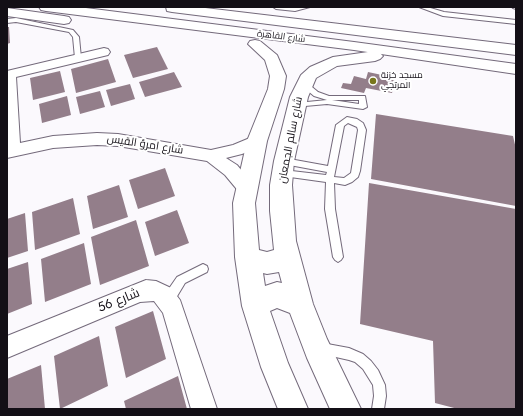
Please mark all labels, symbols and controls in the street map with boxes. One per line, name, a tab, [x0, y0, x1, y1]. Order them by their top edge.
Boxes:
street label: شارع القاهرة	[256, 29, 306, 45]
place label: مسجد خزنة المرتجي	[381, 71, 423, 92]
marker: مسجد خزنة المرتجي	[368, 76, 378, 86]
street label: شارع سالم الجمعان	[276, 95, 306, 185]
street label: شارع امرؤ القيس	[106, 132, 184, 158]
street label: شارع 56	[96, 286, 142, 316]

